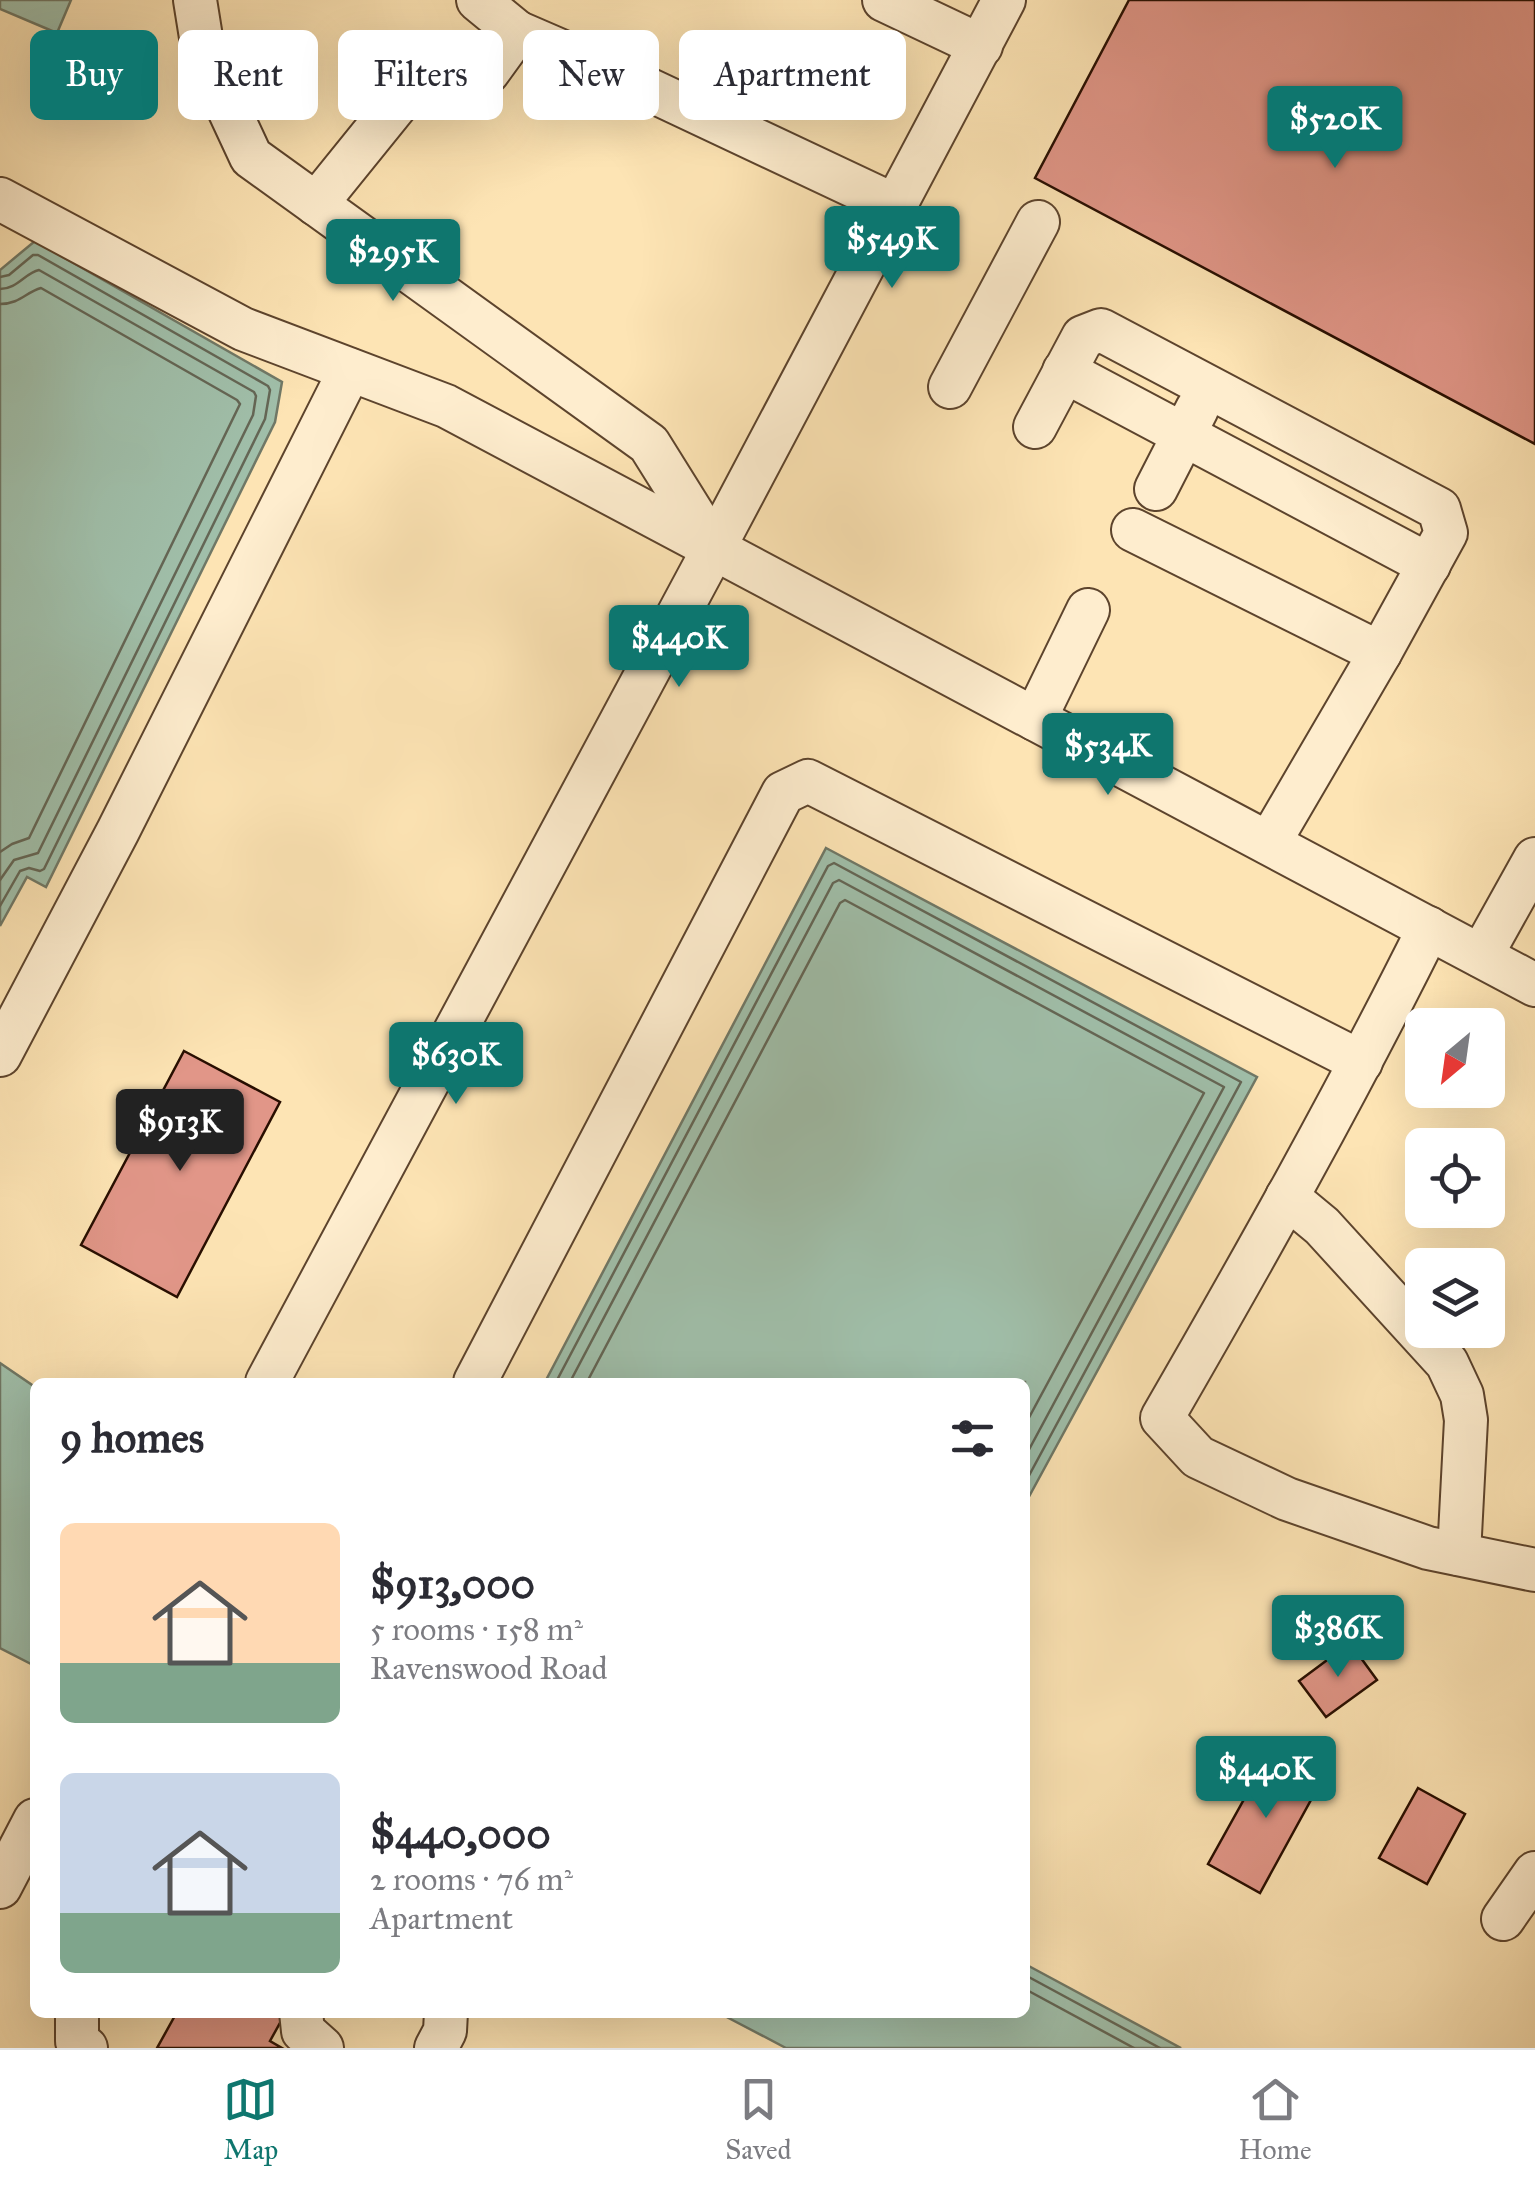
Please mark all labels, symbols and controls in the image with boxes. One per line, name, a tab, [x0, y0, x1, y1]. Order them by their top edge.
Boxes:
chip: Buy	[30, 30, 158, 120]
chip: Rent	[178, 30, 318, 120]
chip: Filters	[338, 30, 503, 120]
chip: New	[523, 30, 659, 120]
chip: Apartment	[679, 30, 906, 120]
pin: $520K	[1265, 86, 1405, 171]
text: $520K	[1289, 99, 1381, 138]
pin: $549K	[822, 206, 962, 291]
pin: $295K	[323, 219, 463, 304]
text: $549K	[847, 219, 937, 258]
text: $295K	[348, 232, 438, 271]
pin: $440K	[609, 605, 749, 690]
text: $440K	[631, 618, 727, 657]
pin: $534K	[1038, 713, 1178, 798]
text: $534K	[1064, 726, 1152, 765]
north arrow	[1405, 1008, 1505, 1108]
map controls	[1405, 1008, 1505, 1348]
pin: $630K	[386, 1022, 526, 1107]
text: $630K	[411, 1035, 501, 1074]
pin: $913K	[110, 1089, 250, 1174]
text: $913K	[138, 1102, 222, 1141]
button: locate	[1405, 1128, 1505, 1228]
button: layers	[1405, 1248, 1505, 1348]
icon: filters	[945, 1411, 1000, 1466]
text: 9 homes	[60, 1412, 204, 1464]
text: $913,000	[370, 1558, 535, 1610]
icon: home	[140, 1563, 260, 1683]
pin: $386K	[1268, 1595, 1408, 1680]
text: $386K	[1294, 1608, 1382, 1647]
text: 5 rooms · 158 m²	[370, 1610, 583, 1649]
text: Ravenswood Road	[370, 1649, 608, 1688]
pin: $440K	[1196, 1736, 1336, 1821]
text: $440K	[1218, 1749, 1314, 1788]
text: $440,000	[370, 1808, 551, 1860]
icon: home	[140, 1813, 260, 1933]
text: 2 rooms · 76 m²	[370, 1860, 573, 1899]
text: Apartment	[370, 1899, 513, 1938]
tab: Map	[223, 2072, 278, 2167]
tab: Saved	[725, 2072, 792, 2167]
tab: Home	[1238, 2072, 1312, 2167]

